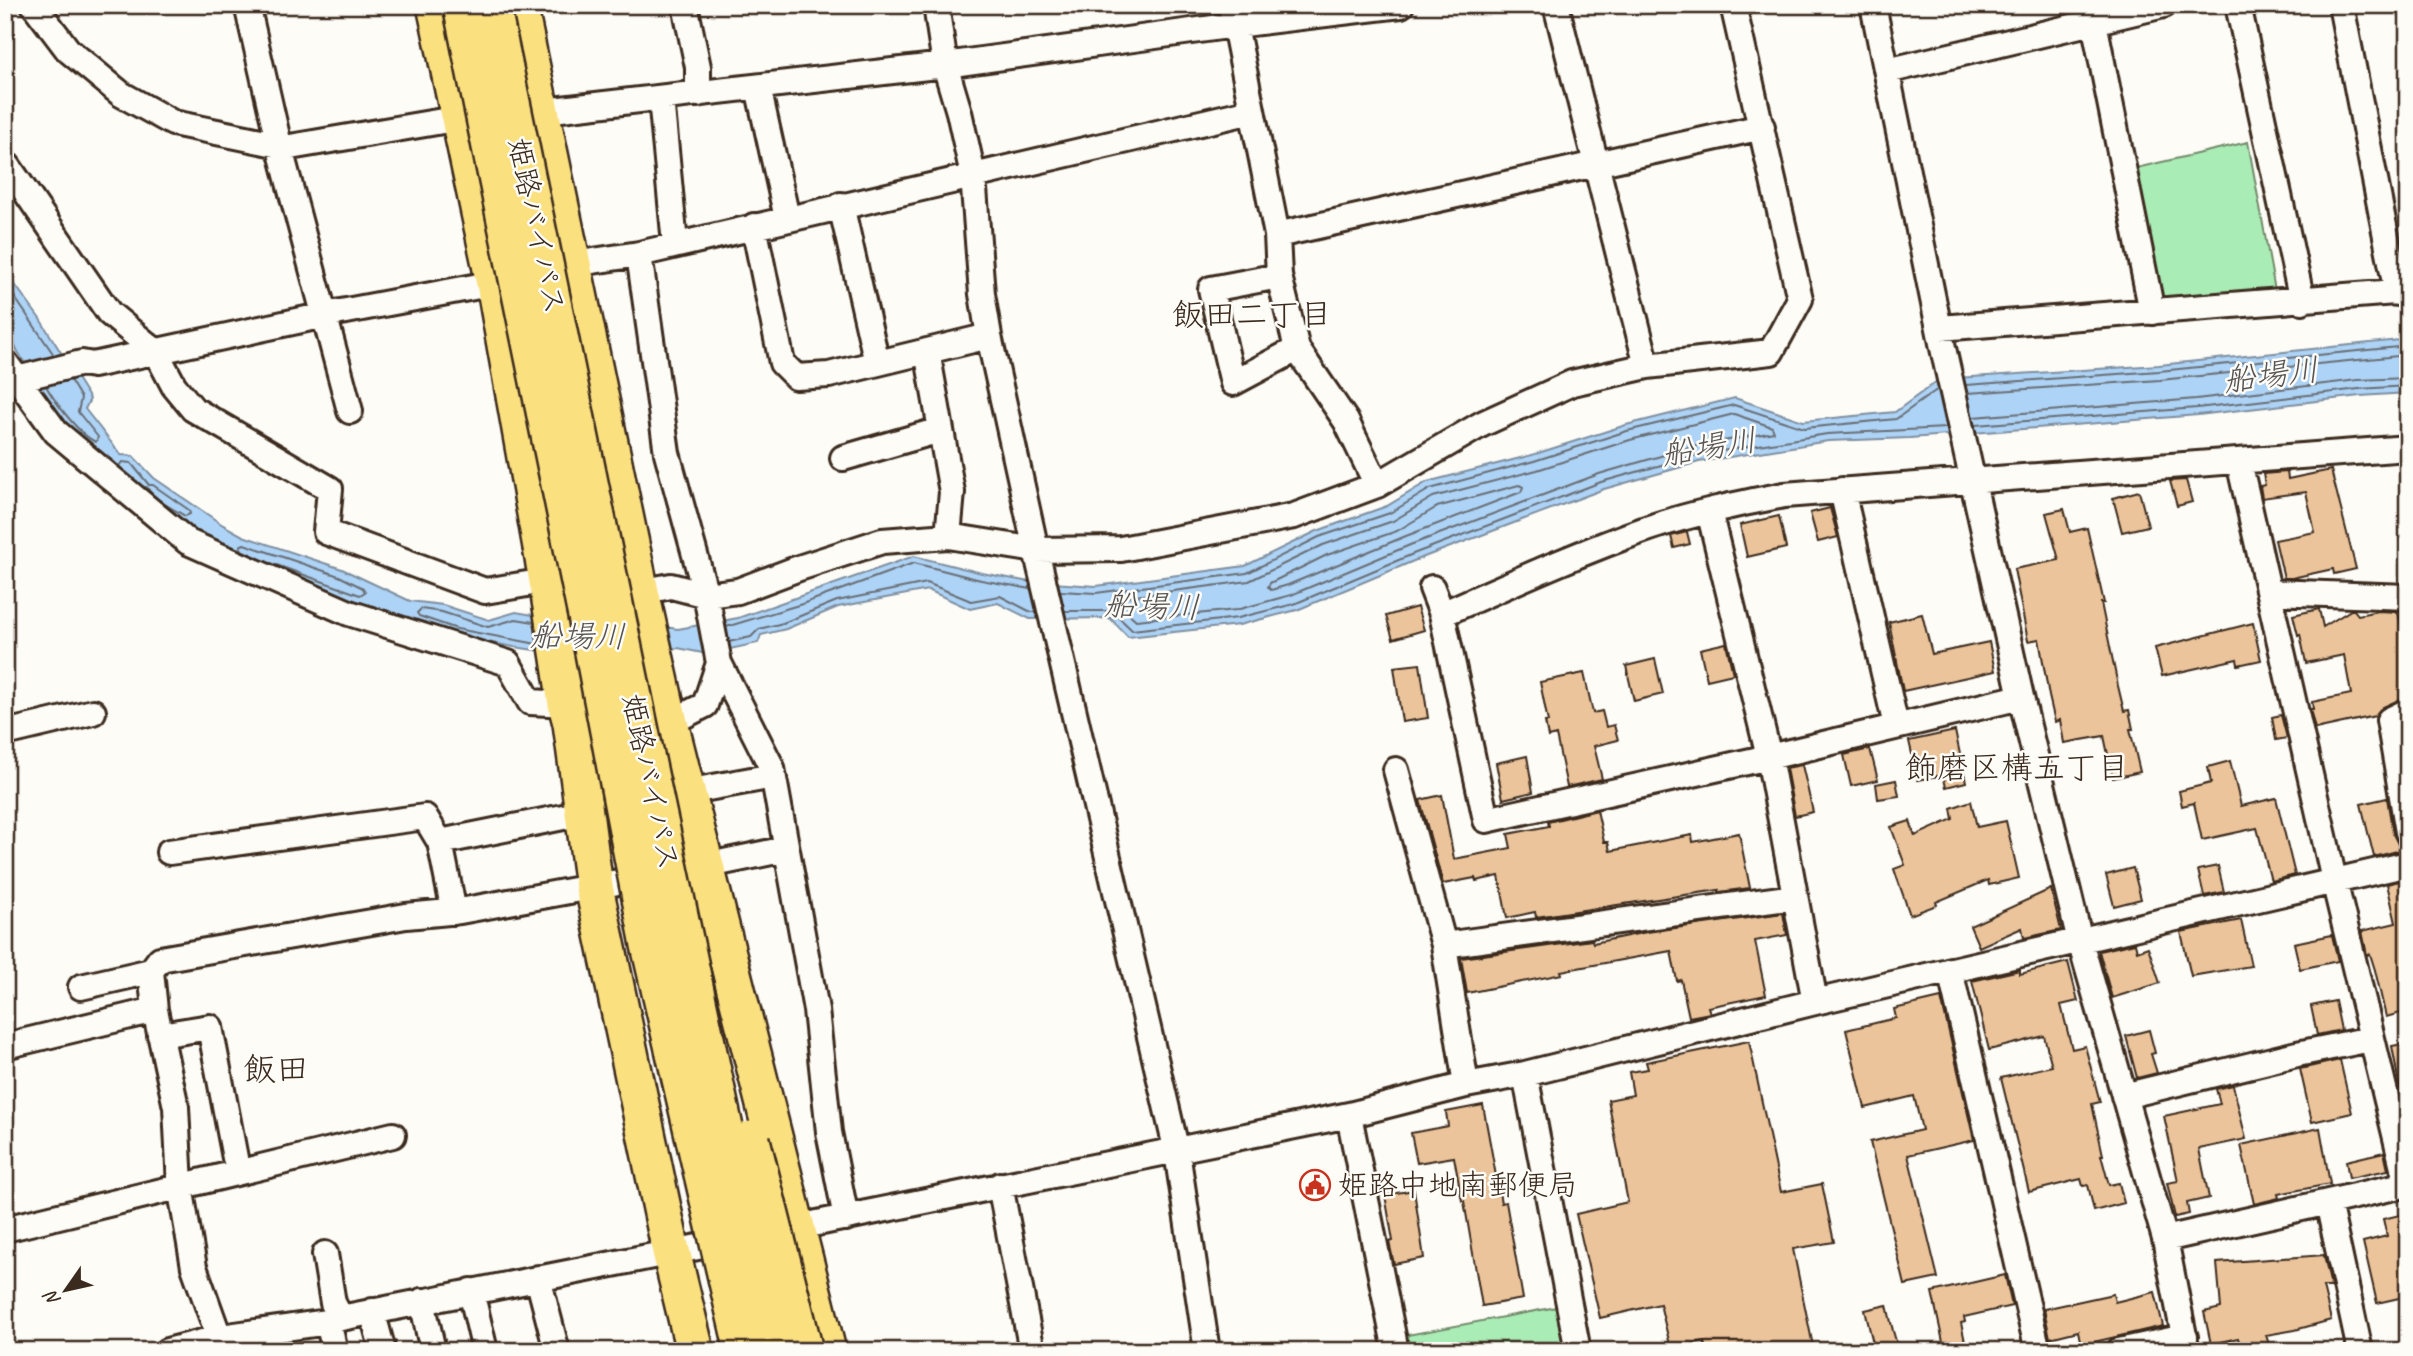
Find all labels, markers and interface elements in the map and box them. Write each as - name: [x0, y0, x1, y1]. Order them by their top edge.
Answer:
- street label: 姫路バイパス: [500, 134, 574, 318]
- district label: 飯田二丁目: [1172, 294, 1332, 335]
- water label: 船場川: [2221, 349, 2321, 401]
- water label: 船場川: [1658, 419, 1760, 475]
- water label: 船場川: [1103, 584, 1201, 628]
- water label: 船場川: [530, 615, 626, 657]
- street label: 姫路バイパス: [614, 690, 688, 874]
- district label: 飾磨区構五丁目: [1905, 747, 2129, 788]
- district label: 飯田: [243, 1048, 309, 1090]
- place label: 姫路中地南郵便局: [1338, 1166, 1578, 1204]
- public building icon: 姫路中地南郵便局: [1298, 1168, 1332, 1202]
- north arrow: [32, 1254, 102, 1324]
- text: N: [38, 1285, 66, 1311]

